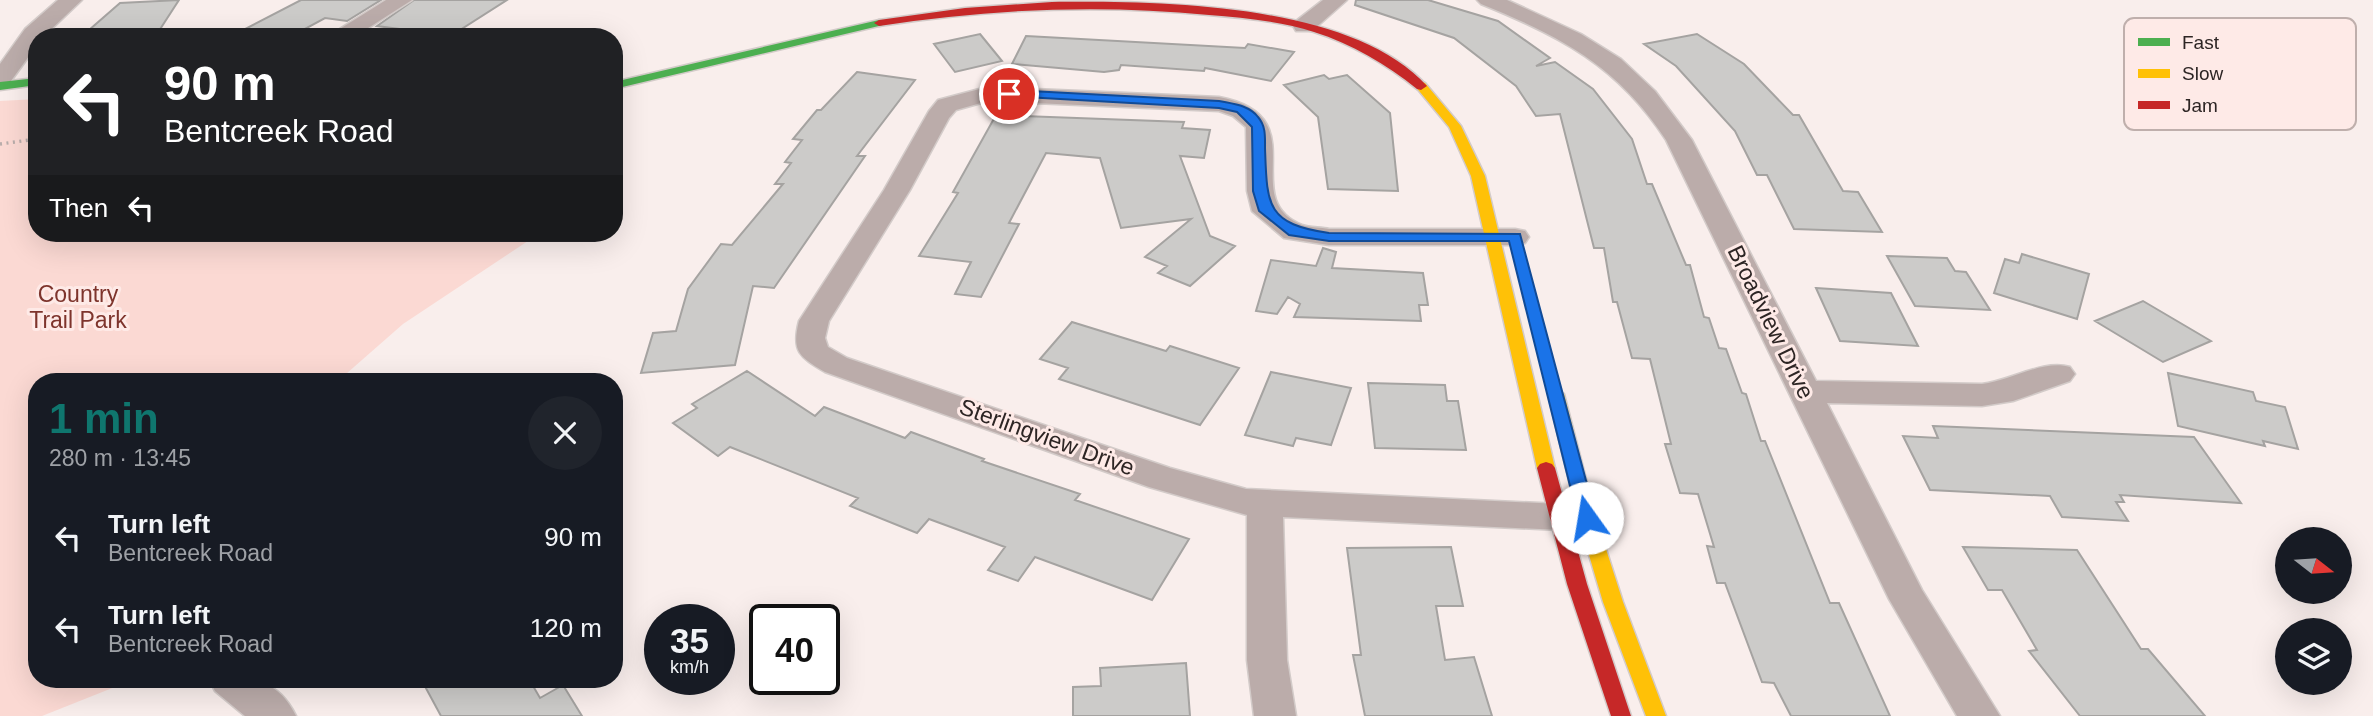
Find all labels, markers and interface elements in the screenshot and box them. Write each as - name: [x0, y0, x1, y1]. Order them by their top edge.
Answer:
- legend: [2124, 18, 2356, 130]
- text: Fast: [2182, 32, 2220, 53]
- icon: left: [49, 56, 140, 147]
- text: 90 m: [164, 56, 276, 110]
- text: Slow: [2182, 63, 2223, 84]
- pin: [979, 64, 1039, 124]
- icon: arrive: [990, 75, 1028, 113]
- text: Jam: [2182, 95, 2218, 116]
- text: Bentcreek Road: [164, 113, 393, 149]
- icon: left: [122, 189, 160, 227]
- text: Then: [49, 193, 108, 223]
- street label: Broadview Drive: [1723, 241, 1819, 403]
- park label: Country Trail Park: [29, 281, 127, 333]
- street label: Sterlingview Drive: [956, 393, 1138, 481]
- text: 1 min: [49, 395, 159, 442]
- button: close: [528, 396, 602, 470]
- text: 280 m · 13:45: [49, 445, 191, 471]
- position arrow: [1550, 481, 1624, 555]
- text: Turn left: [108, 509, 210, 539]
- icon: left: [49, 519, 87, 557]
- text: 90 m: [544, 522, 602, 552]
- north arrow: [2275, 527, 2352, 604]
- map controls: [2275, 527, 2352, 695]
- text: Bentcreek Road: [108, 540, 273, 566]
- text: Turn left: [108, 600, 210, 630]
- speed limit sign: 40: [749, 604, 840, 695]
- icon: left: [49, 610, 87, 648]
- text: 120 m: [530, 613, 602, 643]
- button: layers: [2275, 618, 2352, 695]
- text: 35: [670, 621, 709, 660]
- text: Bentcreek Road: [108, 631, 273, 657]
- text: km/h: [670, 657, 709, 677]

